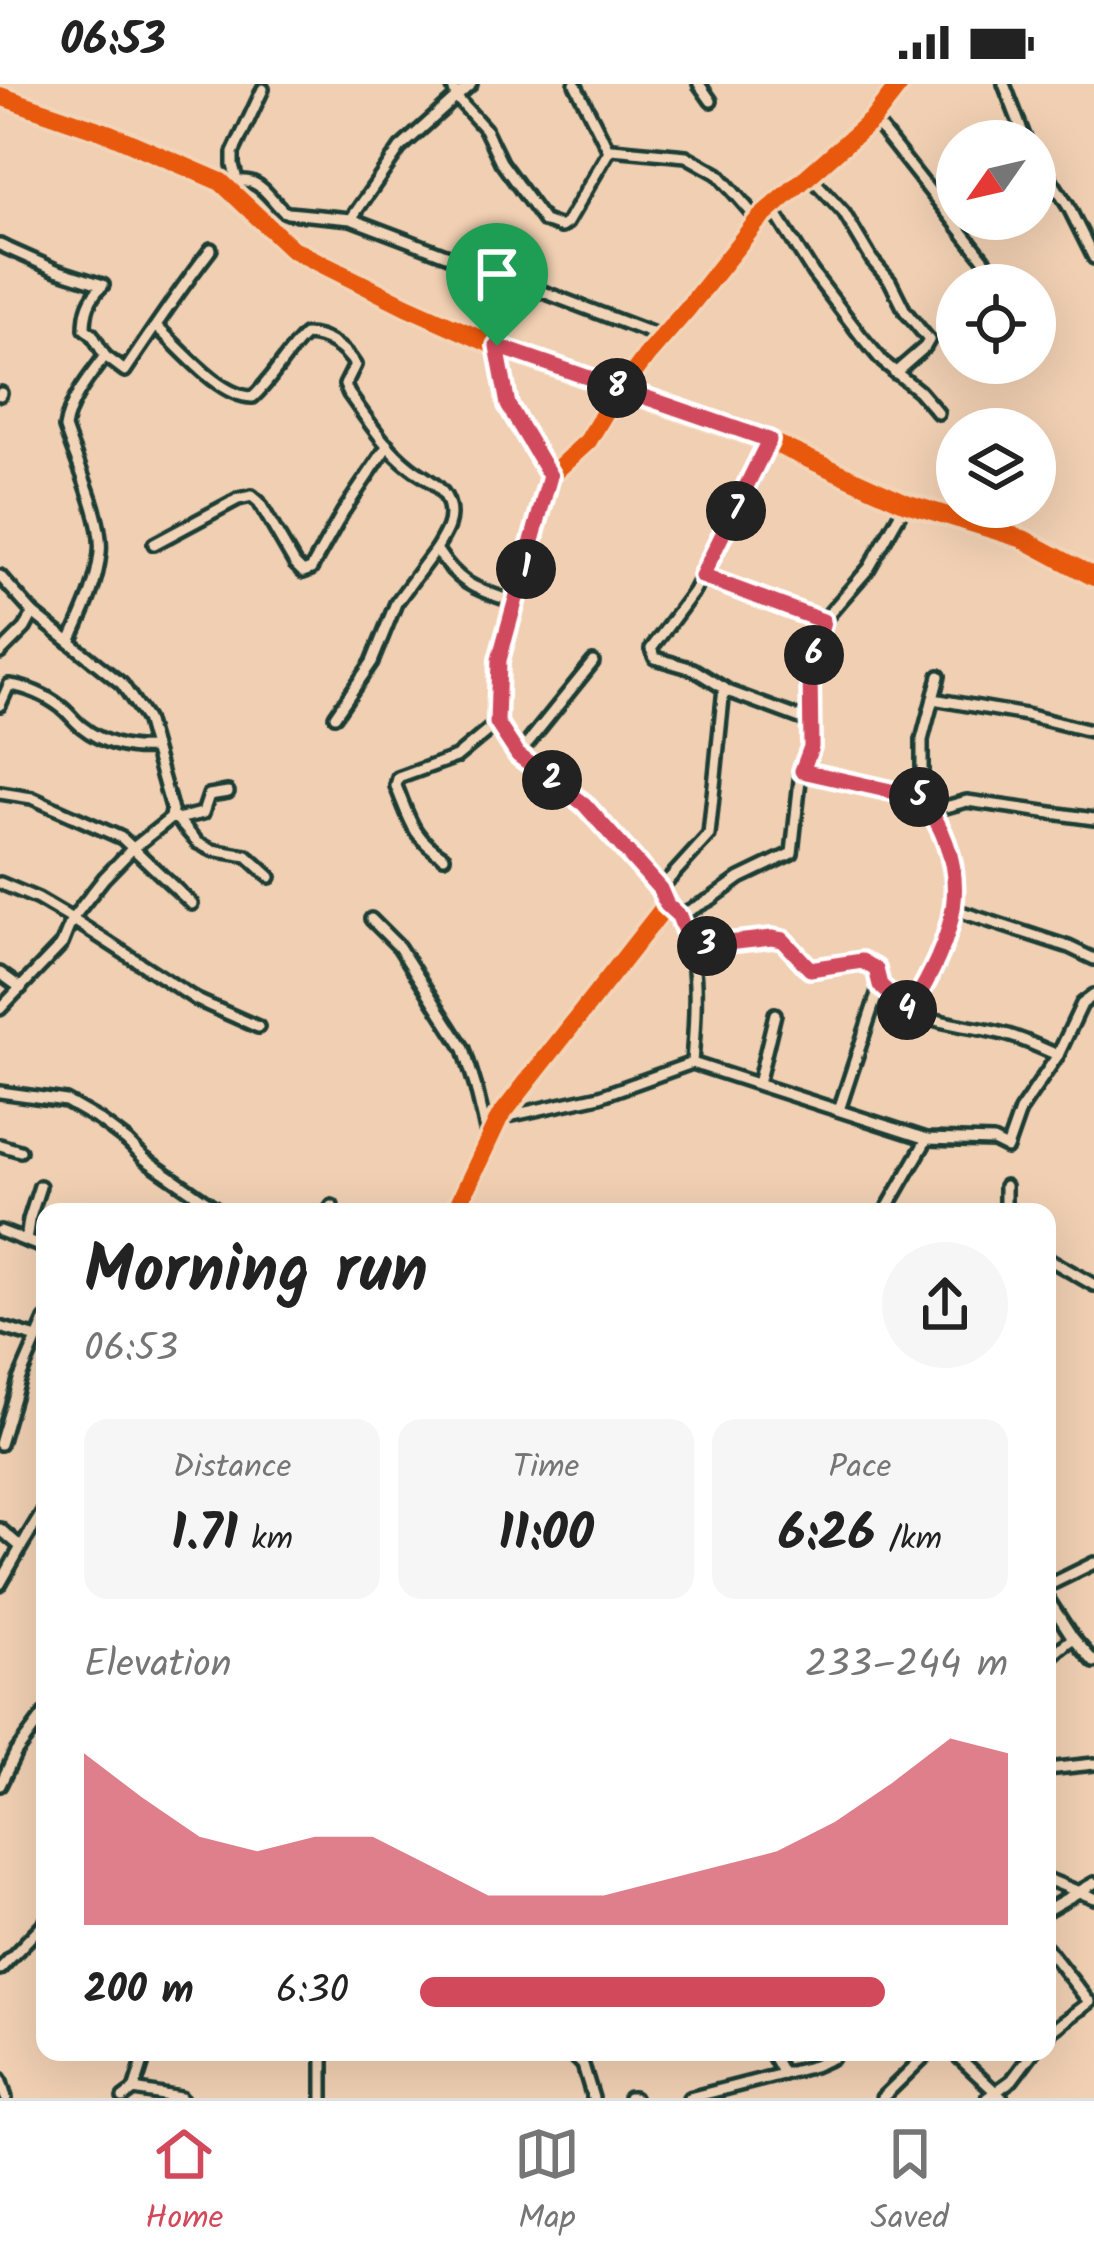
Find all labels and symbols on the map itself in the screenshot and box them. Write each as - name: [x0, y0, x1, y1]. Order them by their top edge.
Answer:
- north arrow: [936, 120, 1056, 240]
- pin: [446, 223, 548, 346]
- pin: 8: [587, 358, 647, 418]
- pin: 7: [706, 481, 766, 541]
- pin: 1: [496, 539, 556, 599]
- pin: 6: [784, 625, 844, 685]
- pin: 2: [522, 750, 582, 810]
- pin: 5: [889, 767, 949, 827]
- pin: 3: [677, 916, 737, 976]
- pin: 4: [877, 980, 937, 1040]

